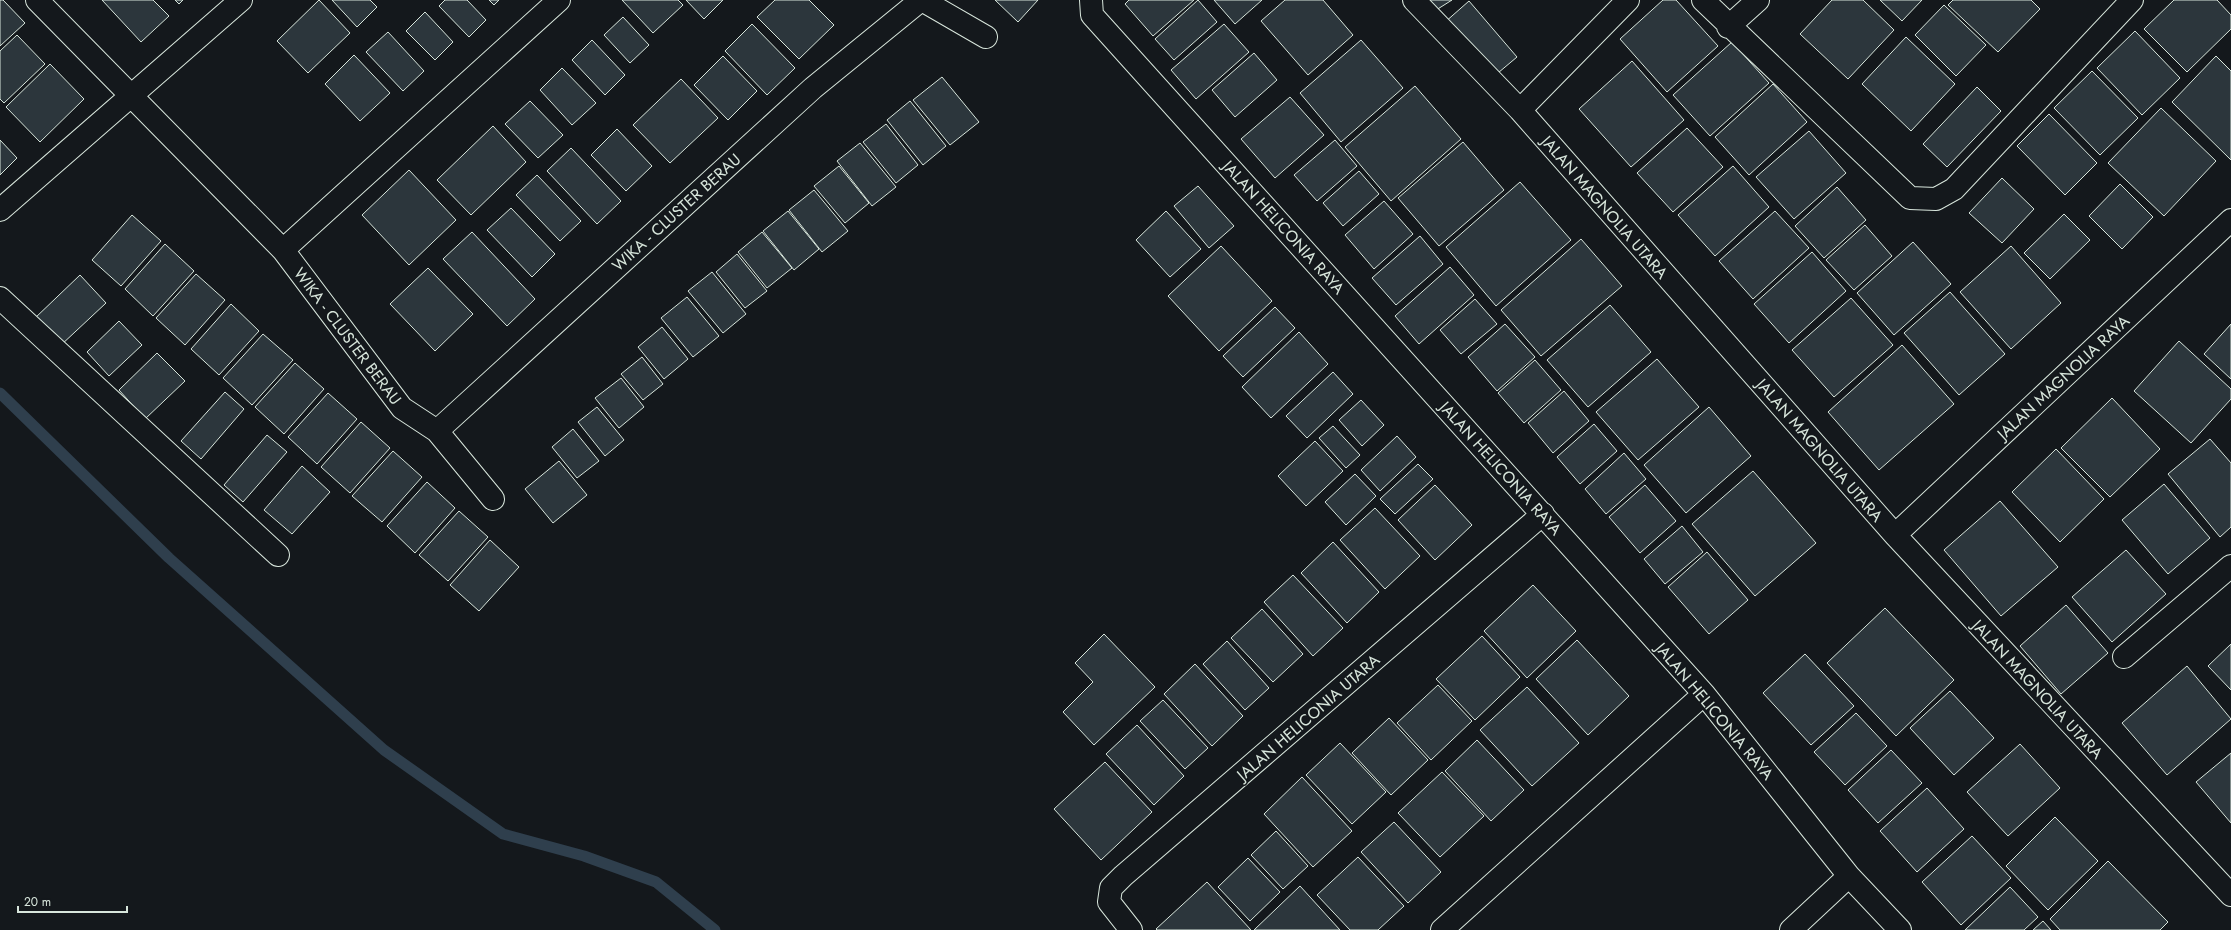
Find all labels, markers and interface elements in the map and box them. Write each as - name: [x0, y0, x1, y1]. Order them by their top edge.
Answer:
- street label: JALAN MAGNOLIA UTARA: [1535, 129, 1674, 284]
- street label: WIKA - CLUSTER BERAU: [607, 148, 746, 277]
- street label: JALAN HELICONIA RAYA: [1216, 154, 1350, 300]
- street label: WIKA - CLUSTER BERAU: [288, 263, 407, 410]
- street label: JALAN MAGNOLIA RAYA: [1991, 310, 2135, 446]
- street label: JALAN MAGNOLIA UTARA: [1750, 372, 1889, 527]
- street label: JALAN HELICONIA RAYA: [1433, 395, 1567, 541]
- street label: JALAN MAGNOLIA UTARA: [1966, 613, 2109, 764]
- street label: JALAN HELICONIA RAYA: [1649, 636, 1779, 785]
- street label: JALAN HELICONIA UTARA: [1230, 649, 1385, 787]
- scale bar: [18, 888, 127, 914]
- text: 20 m: [24, 893, 51, 911]

